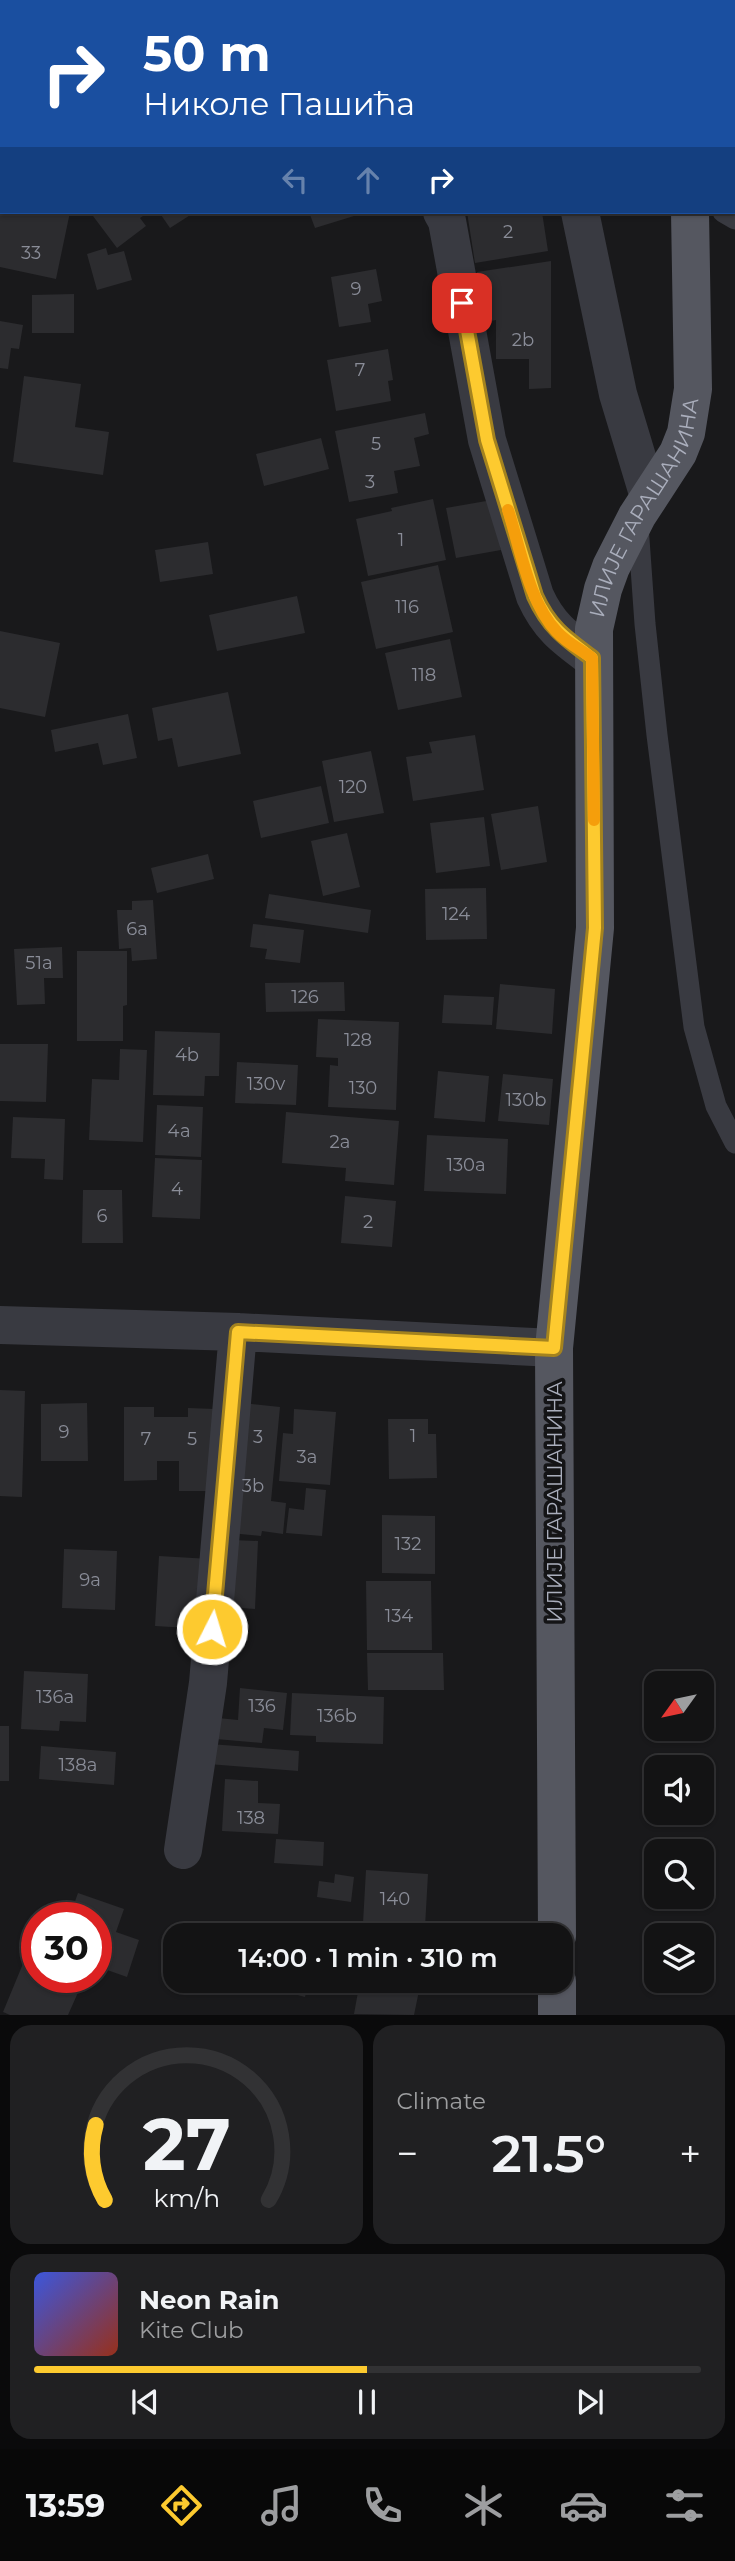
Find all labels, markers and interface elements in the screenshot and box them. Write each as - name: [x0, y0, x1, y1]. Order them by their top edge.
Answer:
- text: 50 m: [143, 24, 271, 83]
- icon: right: [28, 28, 119, 119]
- text: Николе Пашића: [143, 84, 415, 123]
- icon: left: [276, 161, 314, 199]
- icon: ahead: [349, 161, 387, 199]
- icon: right: [422, 161, 460, 199]
- house number: 2: [503, 221, 513, 243]
- house number: 33: [21, 242, 41, 264]
- pin: [432, 273, 492, 333]
- house number: 9: [351, 278, 362, 300]
- icon: arrive: [443, 284, 481, 322]
- house number: 2b: [512, 329, 534, 351]
- house number: 7: [355, 359, 365, 381]
- street label: ИЛИЈЕ ГАРАШАНИНА: [584, 395, 703, 620]
- house number: 5: [371, 433, 381, 455]
- house number: 3: [365, 471, 375, 493]
- house number: 1: [398, 529, 404, 551]
- house number: 116: [395, 596, 419, 618]
- house number: 118: [412, 664, 436, 686]
- house number: 120: [339, 776, 367, 798]
- house number: 124: [442, 903, 470, 925]
- house number: 6a: [126, 918, 148, 940]
- house number: 51a: [25, 952, 53, 974]
- house number: 126: [291, 986, 319, 1008]
- house number: 128: [344, 1029, 372, 1051]
- house number: 4b: [175, 1044, 199, 1066]
- house number: 130v: [247, 1073, 285, 1095]
- house number: 130: [349, 1077, 377, 1099]
- house number: 130b: [506, 1089, 546, 1111]
- house number: 4a: [167, 1120, 191, 1142]
- house number: 2a: [330, 1131, 350, 1153]
- house number: 130a: [446, 1154, 486, 1176]
- house number: 4: [171, 1178, 183, 1200]
- house number: 6: [97, 1205, 108, 1227]
- house number: 2: [363, 1211, 373, 1233]
- street label: ИЛИЈЕ ГАРАШАНИНА: [542, 1381, 567, 1623]
- house number: 9: [59, 1421, 70, 1443]
- house number: 1: [410, 1425, 416, 1447]
- house number: 3: [253, 1426, 263, 1448]
- house number: 7: [141, 1428, 151, 1450]
- house number: 5: [187, 1428, 197, 1450]
- house number: 3a: [297, 1446, 317, 1468]
- house number: 3b: [242, 1475, 264, 1497]
- house number: 132: [395, 1533, 421, 1555]
- house number: 9a: [79, 1569, 101, 1591]
- position arrow: [175, 1592, 249, 1666]
- house number: 134: [385, 1605, 413, 1627]
- north arrow: [644, 1671, 714, 1741]
- map controls: [644, 1671, 714, 1993]
- house number: 136a: [36, 1686, 74, 1708]
- house number: 136: [248, 1695, 276, 1717]
- house number: 136b: [317, 1705, 357, 1727]
- house number: 138a: [59, 1754, 97, 1776]
- button: sound: [644, 1755, 714, 1825]
- house number: 138: [237, 1807, 265, 1829]
- button: search: [644, 1839, 714, 1909]
- house number: 140: [380, 1888, 410, 1910]
- speed limit sign: 30: [21, 1902, 112, 1993]
- button: layers: [644, 1923, 714, 1993]
- text: 14:00 · 1 min · 310 m: [238, 1942, 498, 1974]
- text: Climate: [397, 2087, 486, 2115]
- text: 27: [142, 2101, 230, 2189]
- text: 21.5°: [492, 2122, 606, 2185]
- text: −: [397, 2130, 418, 2177]
- text: +: [679, 2130, 701, 2177]
- text: km/h: [153, 2183, 220, 2213]
- text: Neon Rain: [139, 2284, 280, 2316]
- text: Kite Club: [139, 2316, 244, 2344]
- icon: previous: [126, 2383, 164, 2421]
- icon: pause: [348, 2383, 386, 2421]
- icon: next: [571, 2383, 609, 2421]
- icon: directions: [157, 2481, 206, 2530]
- icon: music: [257, 2481, 306, 2530]
- icon: phone: [358, 2481, 407, 2530]
- icon: climate: [459, 2481, 508, 2530]
- icon: car: [559, 2481, 608, 2530]
- icon: filters: [660, 2481, 709, 2530]
- text: 13:59: [26, 2486, 105, 2525]

